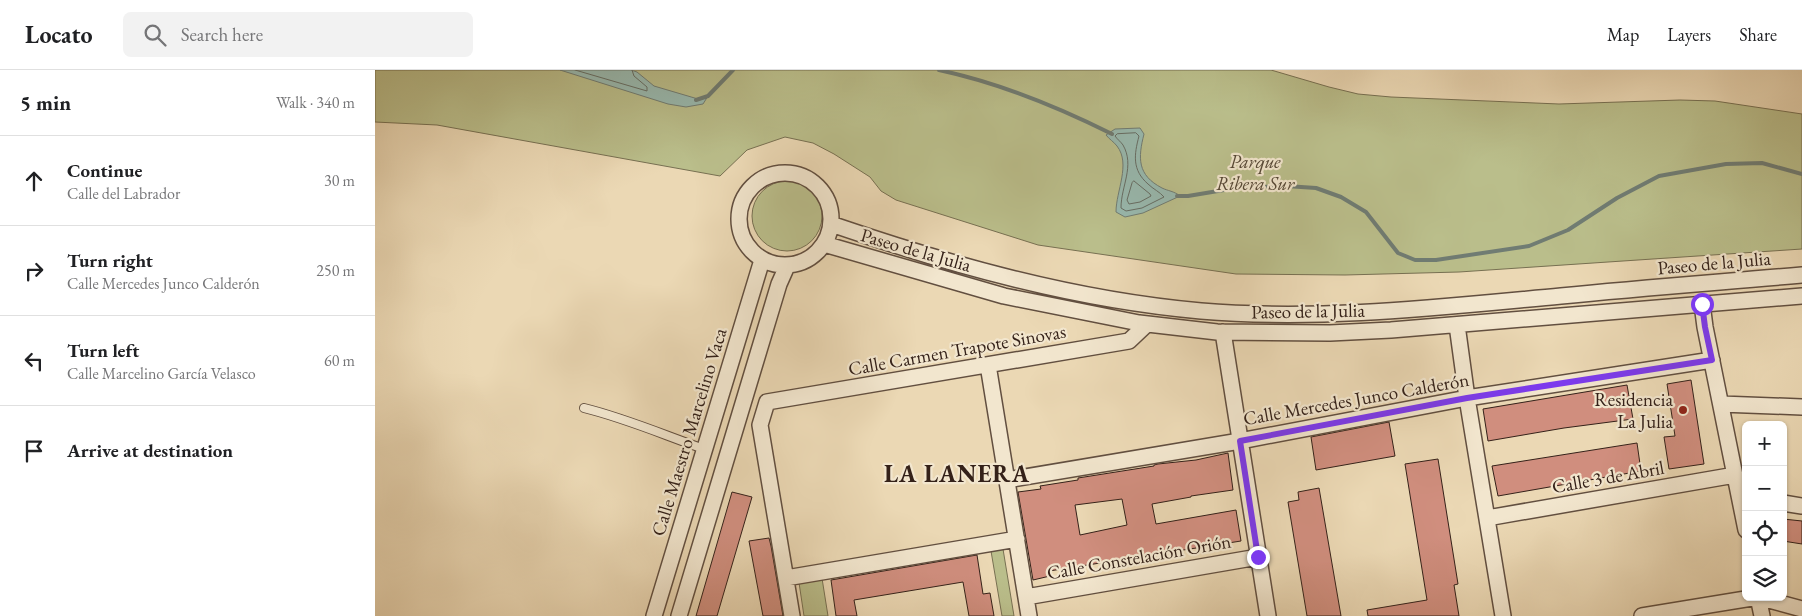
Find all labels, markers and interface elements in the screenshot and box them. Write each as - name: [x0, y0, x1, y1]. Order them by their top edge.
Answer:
- search box: [123, 12, 473, 57]
- text: Locato: [25, 19, 93, 50]
- icon: search: [141, 21, 169, 49]
- text: Search here: [181, 22, 263, 47]
- text: Map: [1607, 23, 1639, 46]
- text: Layers: [1667, 23, 1711, 46]
- text: Share: [1739, 23, 1777, 46]
- text: 5 min: [20, 89, 71, 116]
- text: Walk · 340 m: [276, 92, 355, 113]
- park label: Parque Ribera Sur: [1216, 149, 1295, 196]
- text: Continue: [67, 158, 142, 183]
- icon: ahead: [20, 167, 48, 195]
- text: 30 m: [324, 170, 355, 191]
- text: Calle del Labrador: [67, 183, 180, 204]
- street label: Paseo de la Julia: [858, 222, 975, 278]
- street label: Paseo de la Julia: [1656, 246, 1772, 280]
- text: Turn right: [67, 248, 153, 273]
- icon: right: [20, 257, 48, 285]
- text: 250 m: [316, 260, 355, 281]
- text: Calle Mercedes Junco Calderón: [67, 273, 260, 294]
- route start: [1691, 293, 1714, 316]
- street label: Paseo de la Julia: [1251, 298, 1365, 324]
- street label: Calle Carmen Trapote Sinovas: [846, 319, 1068, 381]
- street label: Calle Maestro Marcelino Vaca: [645, 325, 733, 539]
- text: Turn left: [67, 338, 139, 363]
- icon: left: [20, 347, 48, 375]
- text: 60 m: [324, 350, 355, 371]
- text: Calle Marcelino García Velasco: [67, 363, 256, 384]
- street label: Calle Mercedes Junco Calderón: [1241, 367, 1471, 431]
- place label: Residencia La Julia: [1594, 387, 1673, 434]
- marker: Residencia La Julia: [1677, 404, 1689, 416]
- map controls: [1742, 421, 1787, 601]
- button: +: [1742, 421, 1787, 466]
- icon: arrive: [20, 437, 48, 465]
- text: Arrive at destination: [67, 438, 233, 463]
- street label: Calle 3 de Abril: [1550, 455, 1667, 499]
- district label: LA LANERA: [884, 458, 1030, 489]
- button: −: [1742, 466, 1787, 511]
- button: locate: [1742, 511, 1787, 556]
- street label: Calle Constelación Orión: [1045, 528, 1233, 586]
- route end: [1247, 546, 1270, 569]
- button: layers: [1742, 556, 1787, 601]

